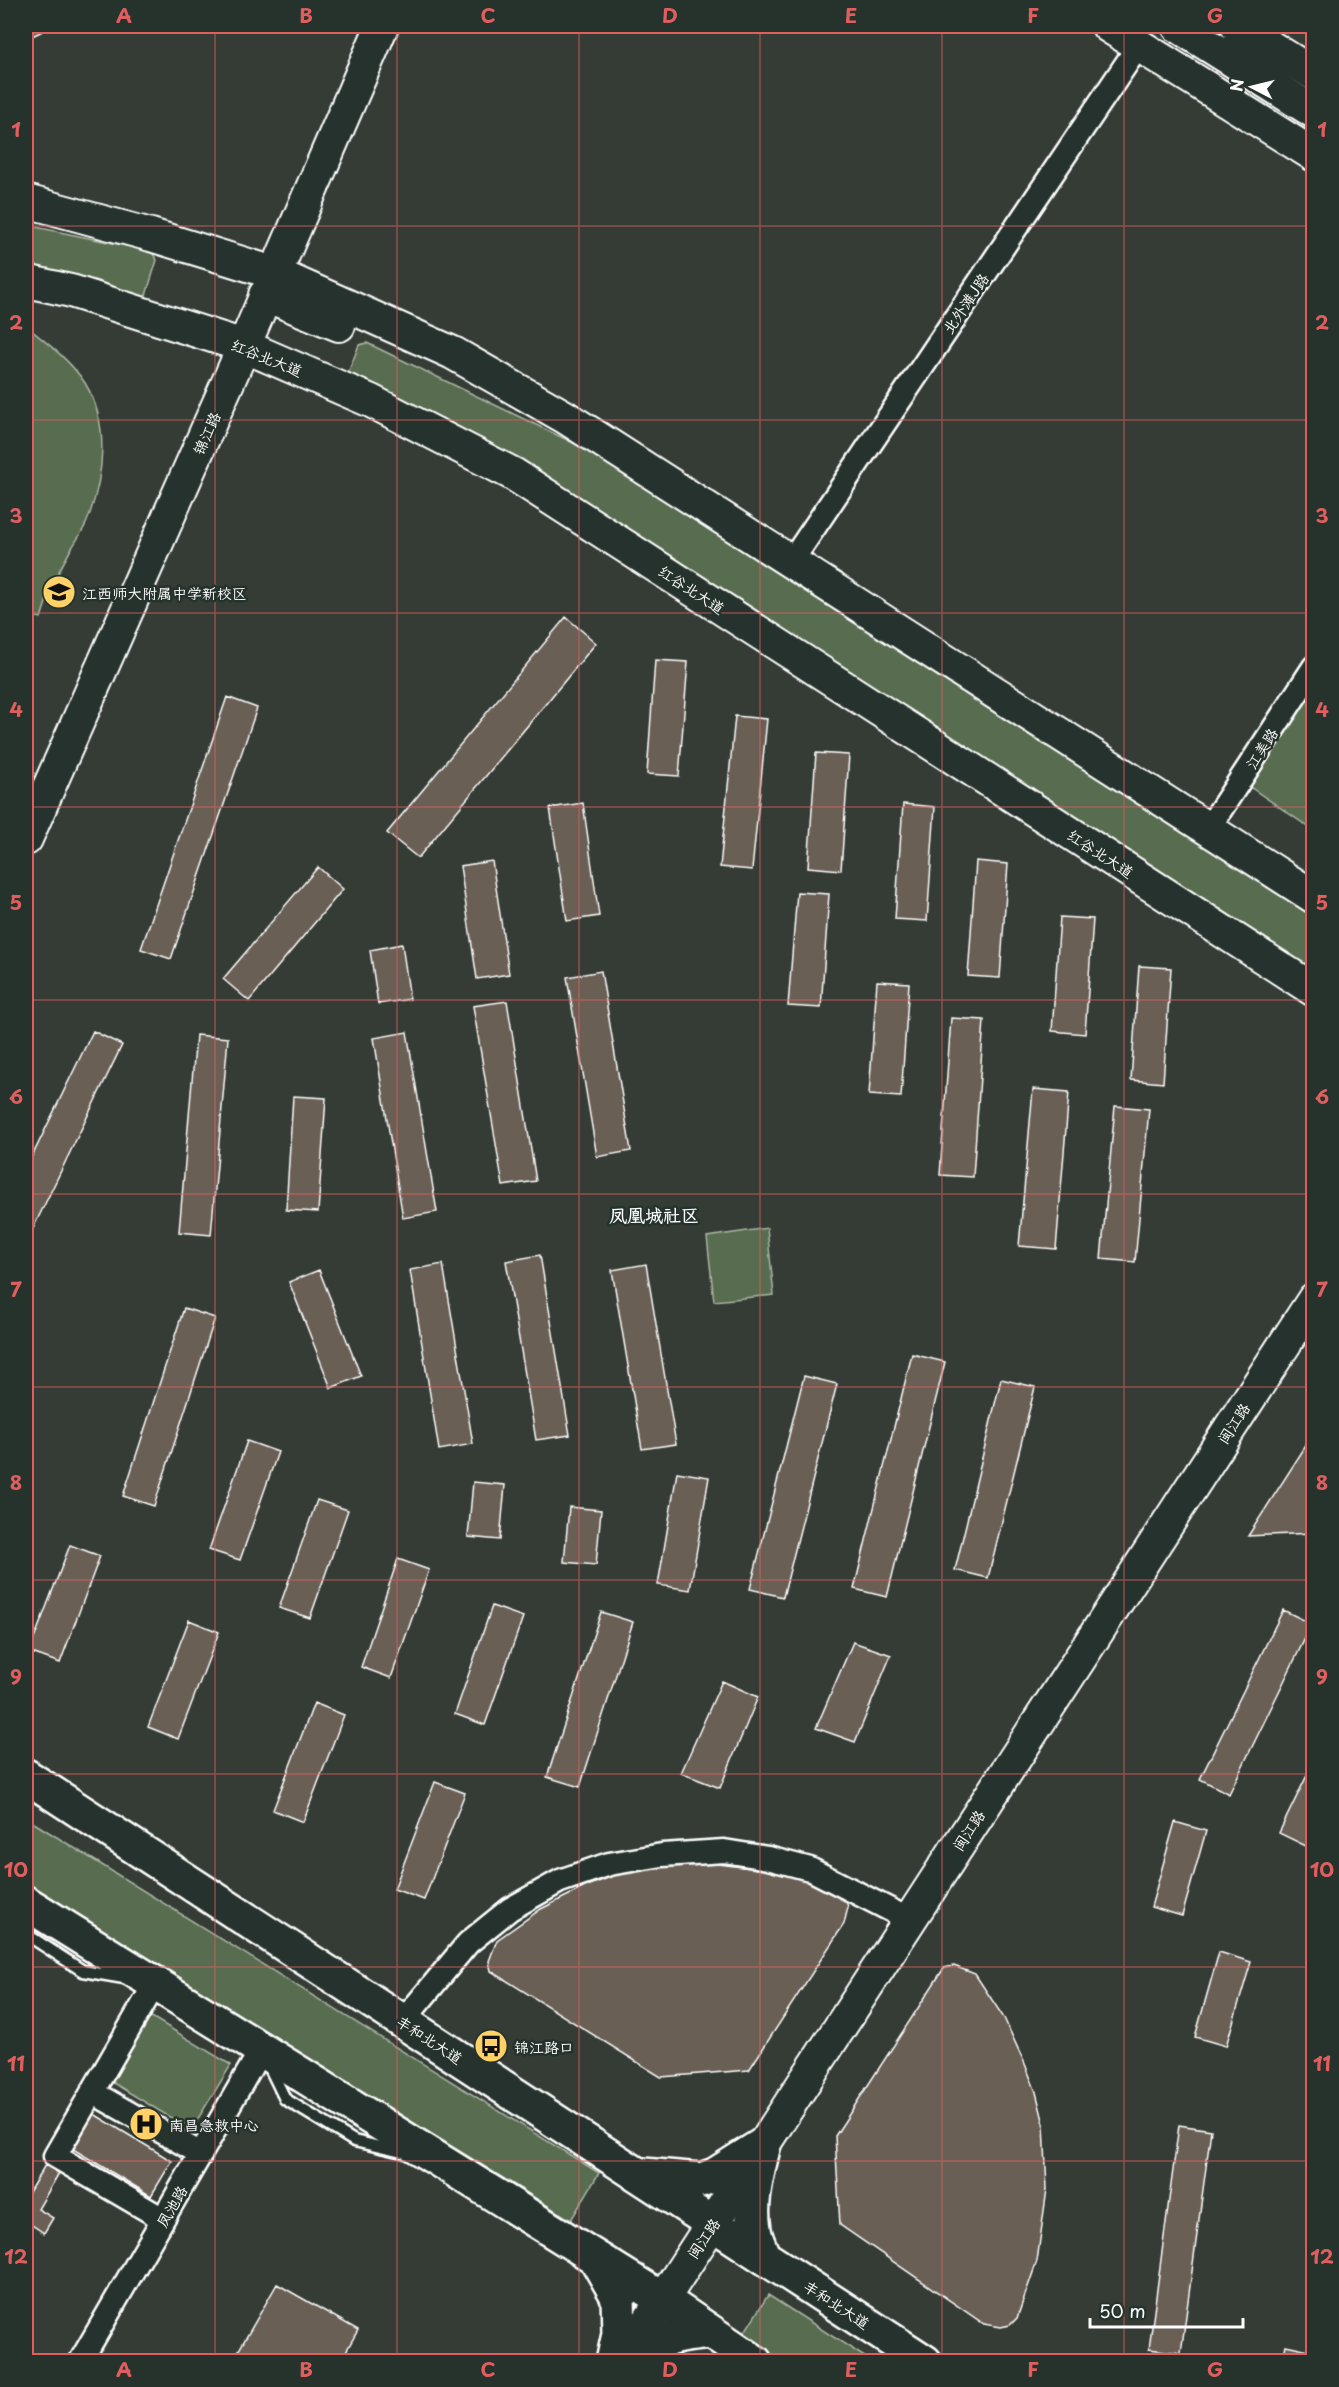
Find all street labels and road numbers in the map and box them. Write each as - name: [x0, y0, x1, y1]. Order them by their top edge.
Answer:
- street label: 北外滩J路: [936, 268, 994, 338]
- street label: 红谷北大道: [228, 332, 306, 382]
- street label: 锦江路: [186, 408, 226, 458]
- street label: 红谷北大道: [654, 559, 730, 619]
- street label: 江美路: [1239, 723, 1283, 773]
- street label: 红谷北大道: [1063, 823, 1139, 883]
- street label: 闽江路: [1211, 1398, 1255, 1448]
- street label: 闽江路: [946, 1805, 990, 1855]
- street label: 丰和北大道: [392, 2009, 468, 2069]
- street label: 凤池路: [150, 2181, 192, 2231]
- street label: 闽江路: [681, 2213, 725, 2263]
- street label: 丰和北大道: [799, 2274, 875, 2334]

